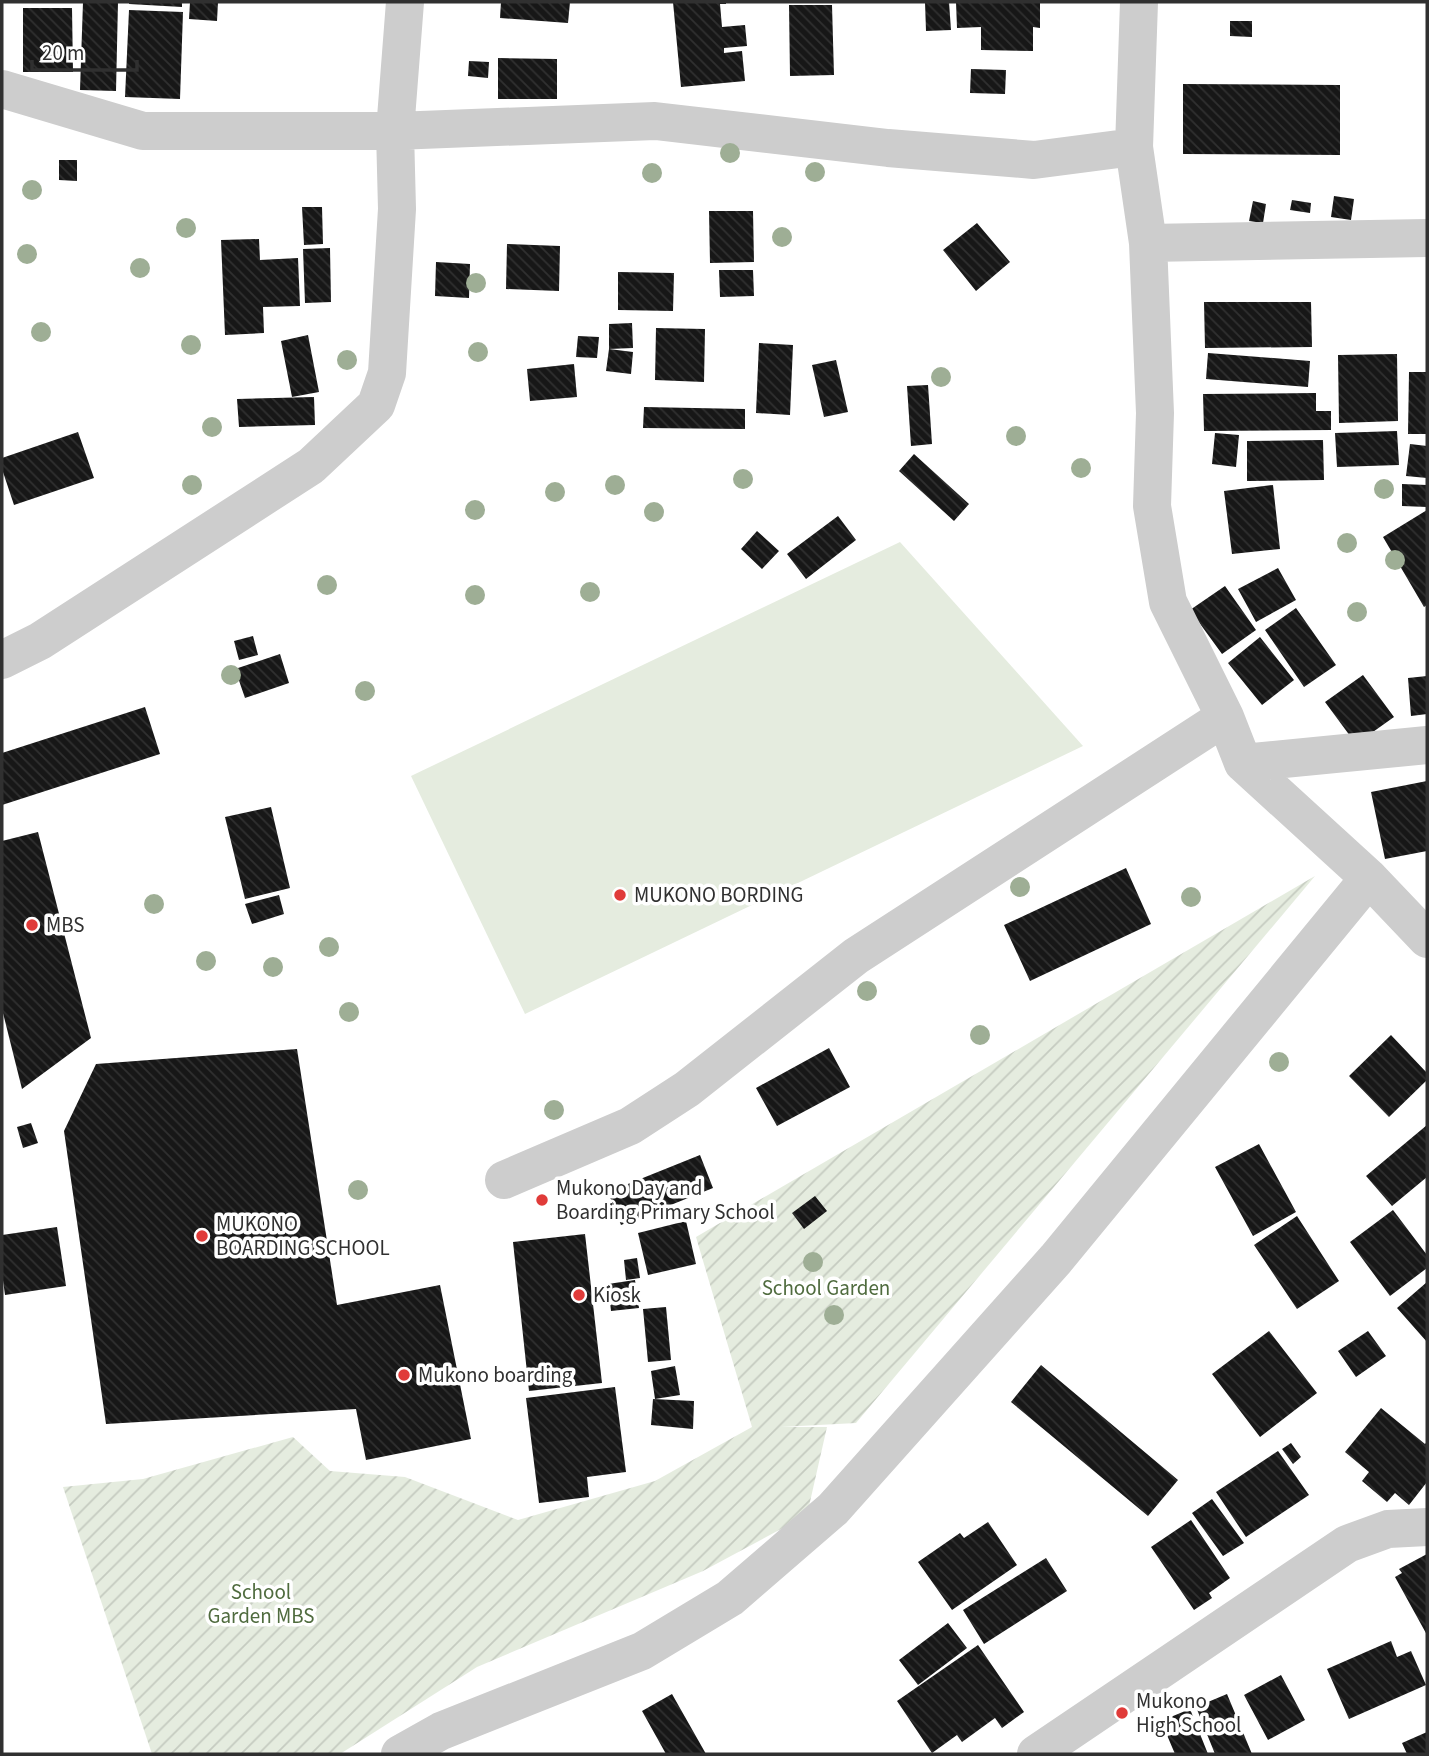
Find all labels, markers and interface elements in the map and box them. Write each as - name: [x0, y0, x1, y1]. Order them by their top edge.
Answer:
- scale bar: [32, 28, 136, 72]
- text: 20 m: [42, 38, 84, 68]
- place label: MUKONO BORDING: [634, 880, 803, 910]
- marker: MUKONO BORDING: [612, 887, 628, 903]
- place label: MBS: [46, 910, 85, 940]
- marker: MBS: [24, 917, 40, 933]
- place label: Mukono Day and Boarding Primary School: [556, 1173, 775, 1227]
- marker: Mukono Day and Boarding Primary School: [534, 1192, 550, 1208]
- place label: MUKONO BOARDING SCHOOL: [216, 1209, 390, 1263]
- marker: MUKONO BOARDING SCHOOL: [194, 1228, 210, 1244]
- park label: School Garden: [762, 1273, 890, 1303]
- place label: Kiosk: [593, 1280, 641, 1310]
- marker: Kiosk: [571, 1287, 587, 1303]
- place label: Mukono boarding: [418, 1360, 573, 1390]
- marker: Mukono boarding: [396, 1367, 412, 1383]
- park label: School Garden MBS: [208, 1577, 314, 1631]
- place label: Mukono High School: [1136, 1686, 1241, 1740]
- marker: Mukono High School: [1114, 1705, 1130, 1721]

